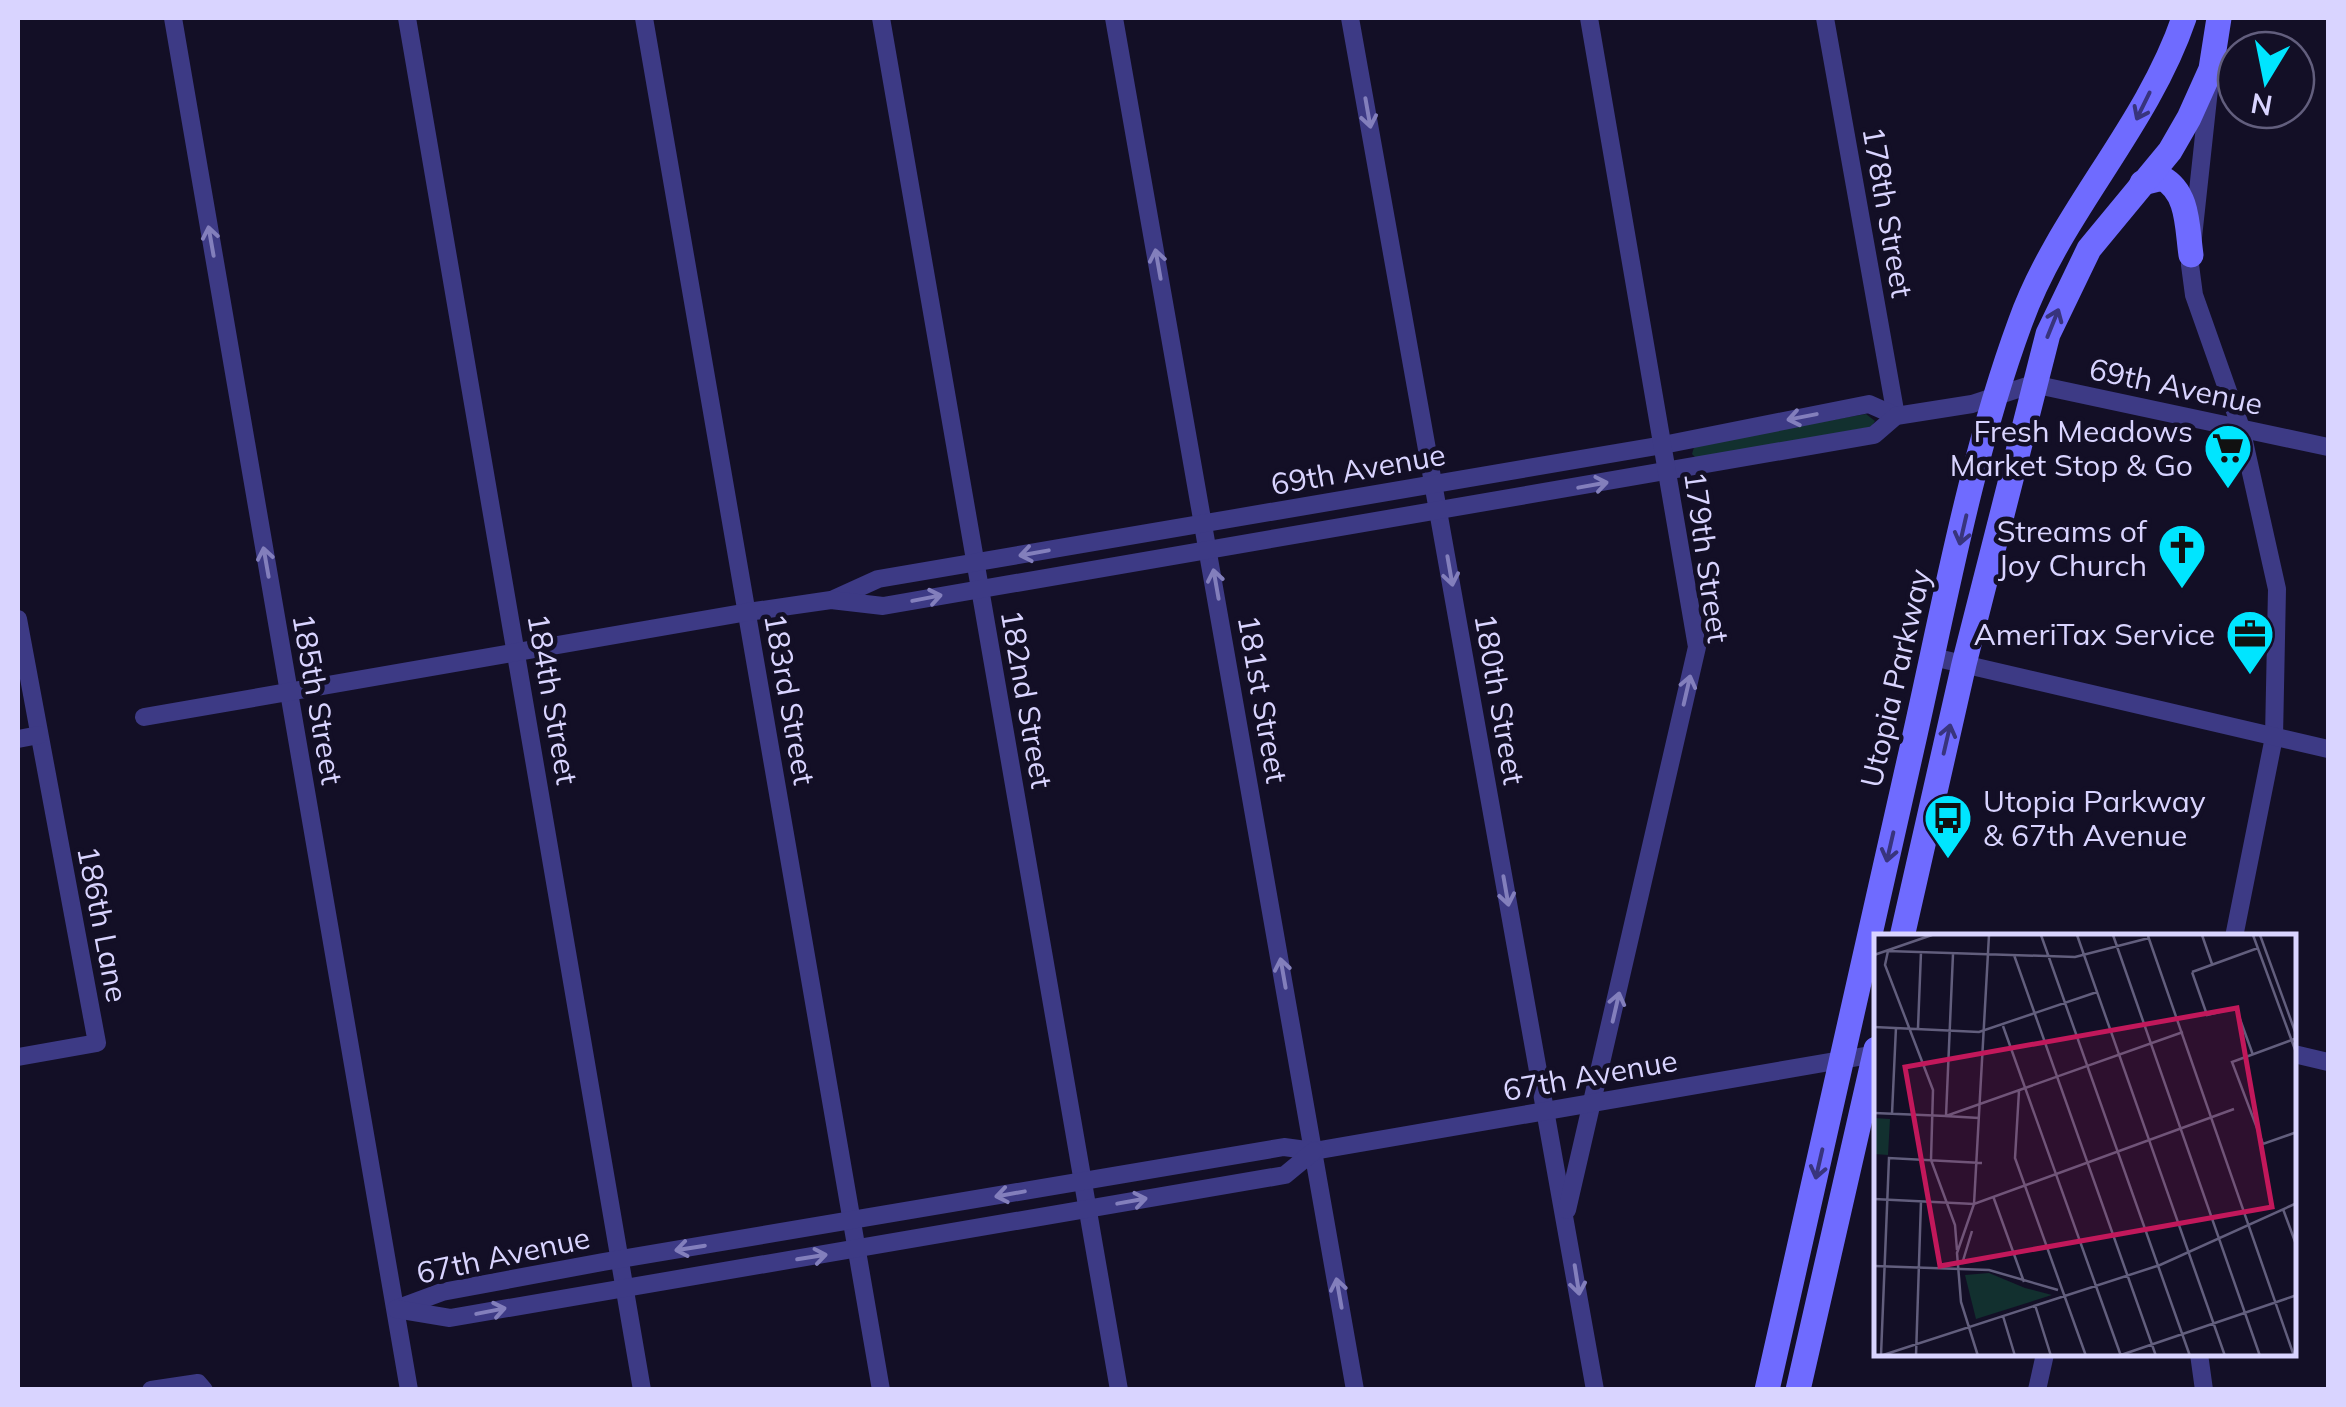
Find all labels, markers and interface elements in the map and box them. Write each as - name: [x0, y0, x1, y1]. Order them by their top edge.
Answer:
- north arrow: [2216, 30, 2316, 130]
- text: N: [2248, 86, 2275, 124]
- one-way arrow: [2132, 90, 2151, 120]
- one-way arrow: [1359, 97, 1378, 129]
- street label: 178th Street: [1854, 124, 1922, 300]
- one-way arrow: [201, 225, 220, 258]
- one-way arrow: [1148, 248, 1167, 281]
- one-way arrow: [2045, 308, 2063, 339]
- street label: 69th Avenue: [2086, 349, 2266, 423]
- one-way arrow: [1787, 409, 1819, 428]
- place label: Fresh Meadows Market Stop & Go: [1950, 412, 2193, 484]
- supermarket icon: Fresh Meadows Market Stop & Go: [2202, 422, 2254, 490]
- street label: 69th Avenue: [1268, 435, 1448, 503]
- street label: 179th Street: [1676, 469, 1738, 645]
- one-way arrow: [1576, 475, 1609, 494]
- place label: Streams of Joy Church: [1997, 512, 2148, 584]
- one-way arrow: [1953, 513, 1971, 545]
- church icon: Streams of Joy Church: [2156, 522, 2208, 590]
- one-way arrow: [1019, 544, 1051, 563]
- one-way arrow: [256, 546, 275, 578]
- one-way arrow: [1441, 554, 1460, 586]
- street label: Utopia Parkway: [1851, 565, 1939, 791]
- one-way arrow: [1206, 568, 1225, 601]
- one-way arrow: [911, 588, 943, 607]
- street label: 182nd Street: [993, 607, 1061, 791]
- office icon: AmeriTax Service: [2224, 608, 2276, 676]
- street label: 183rd Street: [756, 610, 824, 788]
- street label: 185th Street: [284, 611, 352, 787]
- street label: 184th Street: [519, 611, 587, 787]
- street label: 180th Street: [1466, 611, 1534, 787]
- street label: 181st Street: [1230, 612, 1296, 786]
- place label: AmeriTax Service: [1974, 615, 2215, 653]
- one-way arrow: [1679, 675, 1697, 707]
- one-way arrow: [1939, 724, 1957, 756]
- place label: Utopia Parkway & 67th Avenue: [1983, 782, 2206, 854]
- bus stop icon: Utopia Parkway & 67th Avenue: [1922, 792, 1974, 860]
- one-way arrow: [1880, 830, 1898, 862]
- street label: 186th Lane: [69, 843, 137, 1005]
- one-way arrow: [1497, 874, 1516, 907]
- inset map: [1874, 934, 2296, 1357]
- one-way arrow: [1273, 957, 1292, 990]
- one-way arrow: [1608, 992, 1626, 1024]
- street label: 67th Avenue: [1500, 1041, 1680, 1109]
- one-way arrow: [1809, 1147, 1827, 1179]
- one-way arrow: [995, 1185, 1027, 1204]
- one-way arrow: [1115, 1191, 1148, 1210]
- street label: 67th Avenue: [413, 1218, 593, 1292]
- one-way arrow: [674, 1239, 707, 1257]
- one-way arrow: [795, 1247, 828, 1265]
- one-way arrow: [1568, 1263, 1586, 1296]
- one-way arrow: [1329, 1278, 1348, 1310]
- one-way arrow: [475, 1300, 507, 1319]

